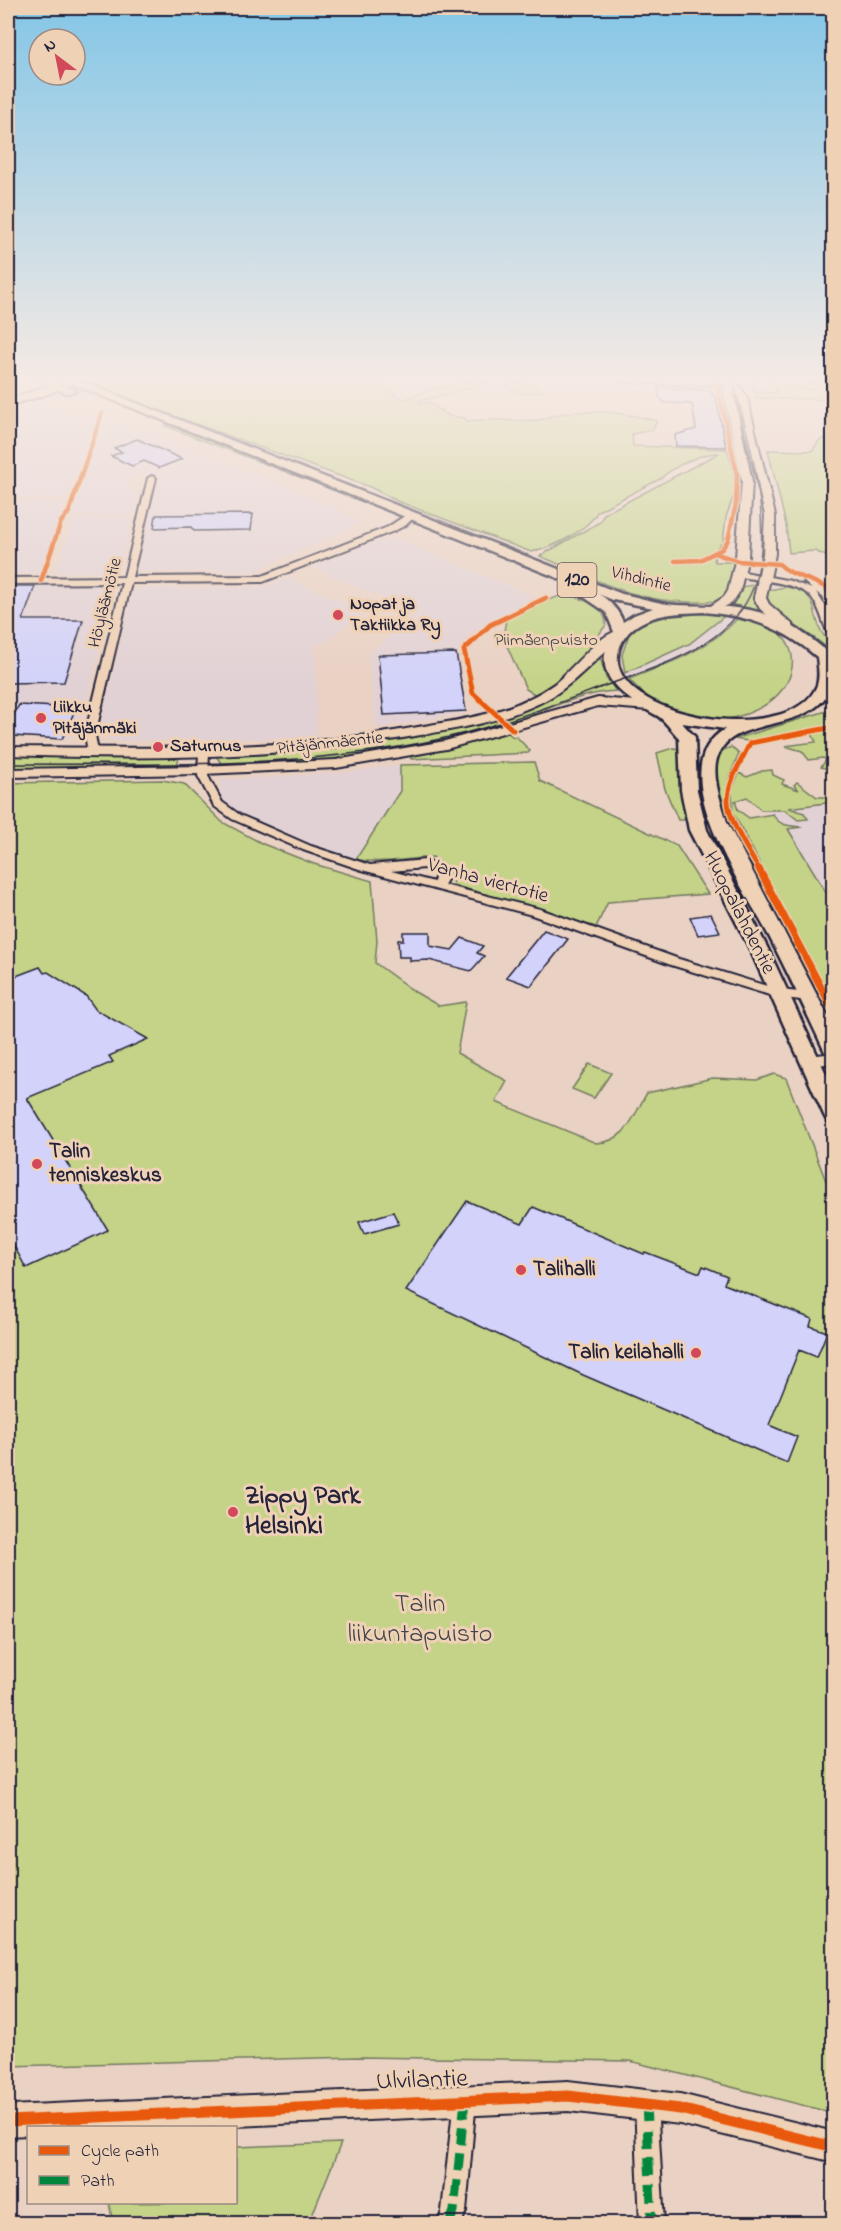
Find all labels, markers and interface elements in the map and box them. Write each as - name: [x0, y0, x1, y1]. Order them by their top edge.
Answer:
- north arrow: [27, 27, 87, 87]
- text: N: [39, 33, 61, 59]
- street label: Höyläämötie: [82, 554, 130, 651]
- street label: Vihdintie: [607, 560, 675, 600]
- road number: 120: [558, 563, 596, 597]
- place label: Nopat ja Taktiikka Ry: [350, 592, 440, 640]
- marker: Nopat ja Taktiikka Ry: [331, 608, 345, 622]
- park label: Piimäenpuisto: [494, 628, 598, 654]
- place label: Liikku Pitäjänmäki: [53, 695, 137, 742]
- marker: Liikku Pitäjänmäki: [34, 711, 48, 725]
- street label: Pitäjänmäentie: [276, 725, 385, 763]
- place label: Saturnus: [170, 734, 241, 760]
- marker: Saturnus: [151, 740, 165, 754]
- street label: Huopalahdentie: [695, 846, 783, 980]
- street label: Vanha viertotie: [423, 850, 552, 912]
- place label: Talin tenniskeskus: [48, 1137, 162, 1191]
- marker: Talin tenniskeskus: [30, 1157, 44, 1171]
- place label: Talihalli: [533, 1255, 596, 1285]
- marker: Talihalli: [514, 1263, 528, 1277]
- place label: Talin keilahalli: [568, 1338, 684, 1368]
- marker: Talin keilahalli: [689, 1346, 703, 1360]
- place label: Zippy Park Helsinki: [245, 1478, 361, 1546]
- marker: Zippy Park Helsinki: [226, 1505, 240, 1519]
- park label: Talin liikuntapuisto: [348, 1586, 492, 1654]
- street label: Ulvilantie: [375, 2060, 469, 2102]
- legend: [27, 2126, 237, 2204]
- text: Cycle path: [81, 2139, 159, 2165]
- text: Path: [81, 2169, 115, 2195]

